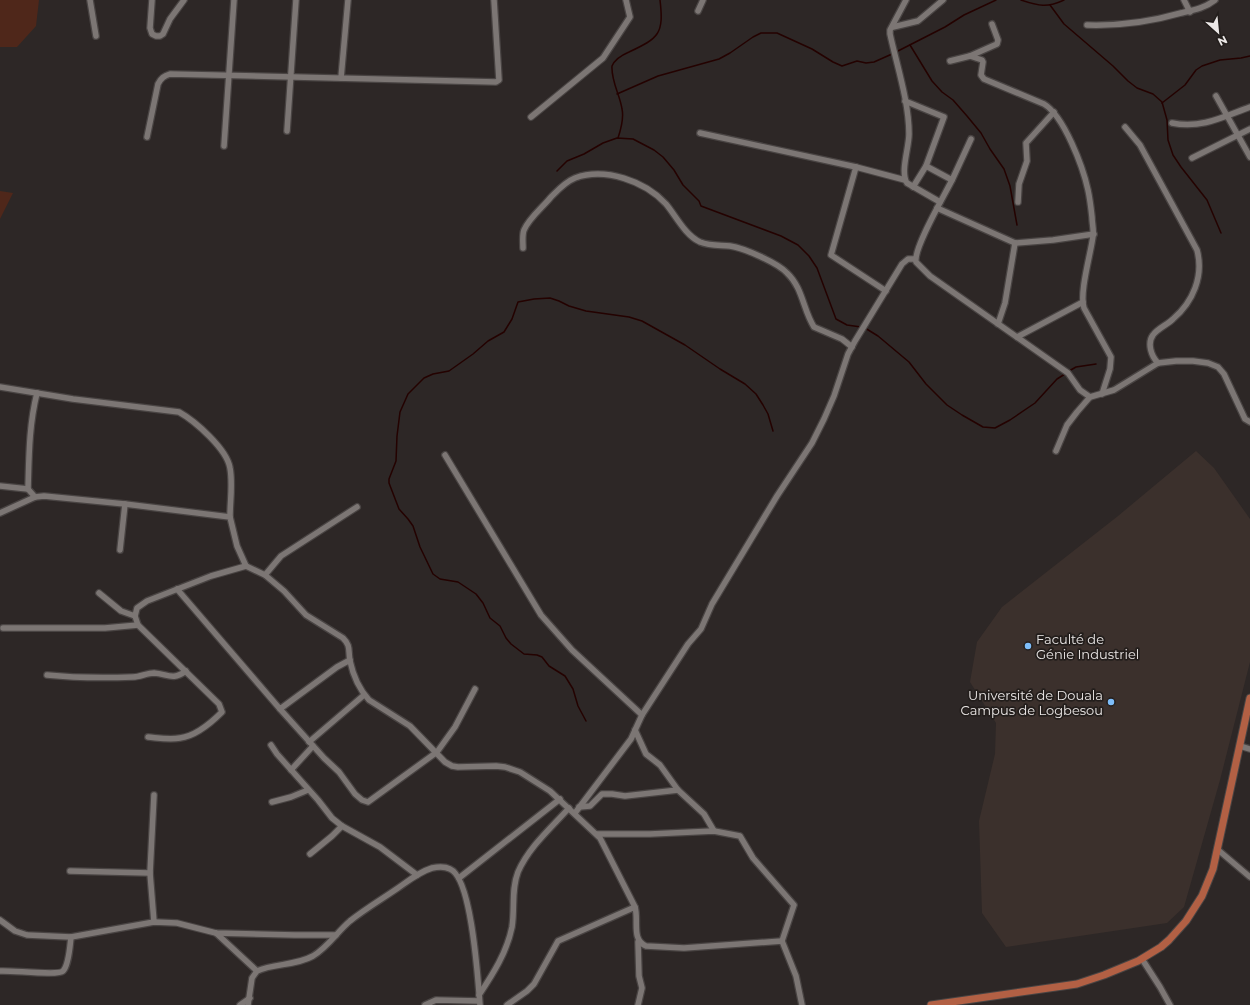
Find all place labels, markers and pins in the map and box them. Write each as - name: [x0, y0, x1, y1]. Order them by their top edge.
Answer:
- place label: Faculté de Génie Industriel: [1036, 631, 1139, 662]
- marker: Faculté de Génie Industriel: [1023, 641, 1033, 651]
- place label: Université de Douala Campus de Logbesou: [961, 687, 1103, 718]
- marker: Université de Douala Campus de Logbesou: [1106, 697, 1116, 707]

